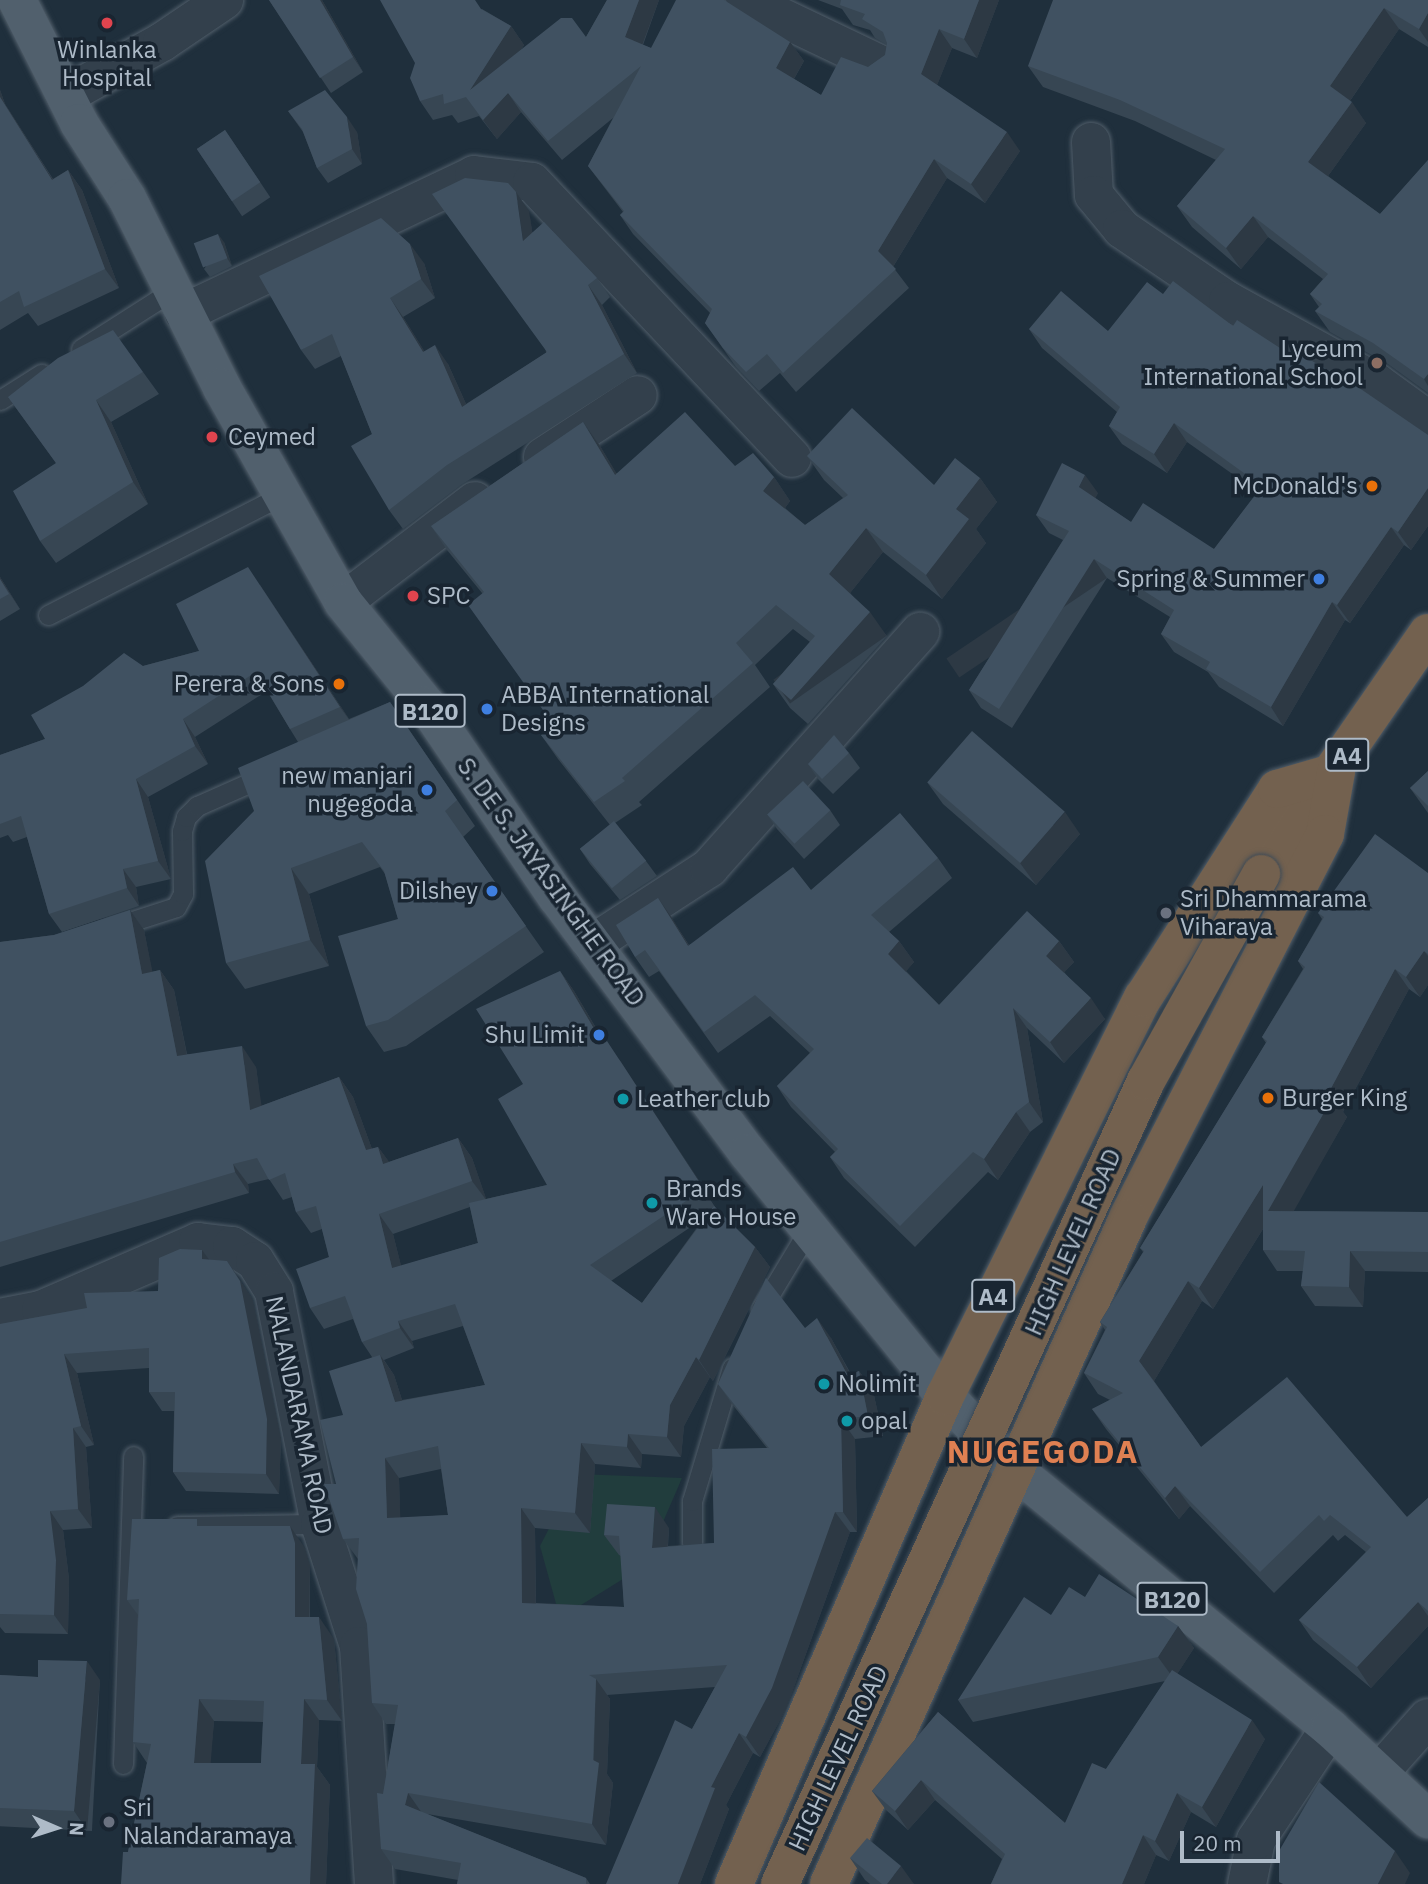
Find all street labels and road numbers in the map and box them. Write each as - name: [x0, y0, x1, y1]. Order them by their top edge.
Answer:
- road number: B120: [393, 692, 467, 730]
- road number: A4: [1324, 736, 1370, 775]
- street label: S. DE S. JAYASINGHE ROAD: [451, 752, 651, 1012]
- street label: HIGH LEVEL ROAD: [1019, 1144, 1127, 1340]
- road number: A4: [970, 1276, 1016, 1316]
- street label: NALANDARAMA ROAD: [260, 1293, 338, 1537]
- road number: B120: [1135, 1580, 1209, 1618]
- street label: HIGH LEVEL ROAD: [782, 1661, 894, 1855]

